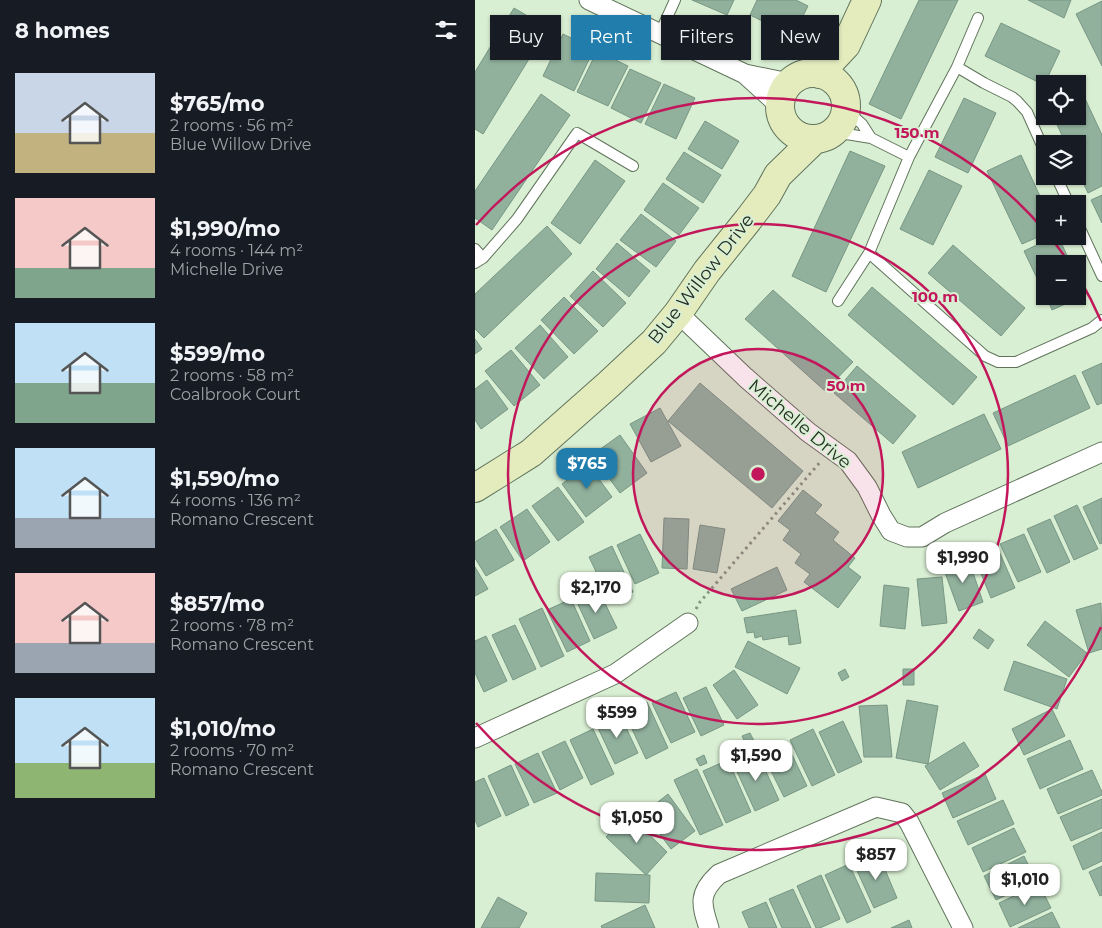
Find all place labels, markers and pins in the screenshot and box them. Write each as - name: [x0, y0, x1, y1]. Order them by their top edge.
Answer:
- pin: $765: [557, 448, 617, 490]
- centre of rings: [749, 465, 767, 483]
- pin: $1,990: [922, 542, 1004, 584]
- pin: $2,170: [555, 572, 637, 614]
- pin: $599: [587, 696, 647, 739]
- pin: $1,590: [715, 740, 797, 782]
- pin: $1,050: [596, 802, 678, 844]
- pin: $857: [846, 838, 906, 881]
- pin: $1,010: [984, 864, 1066, 906]

